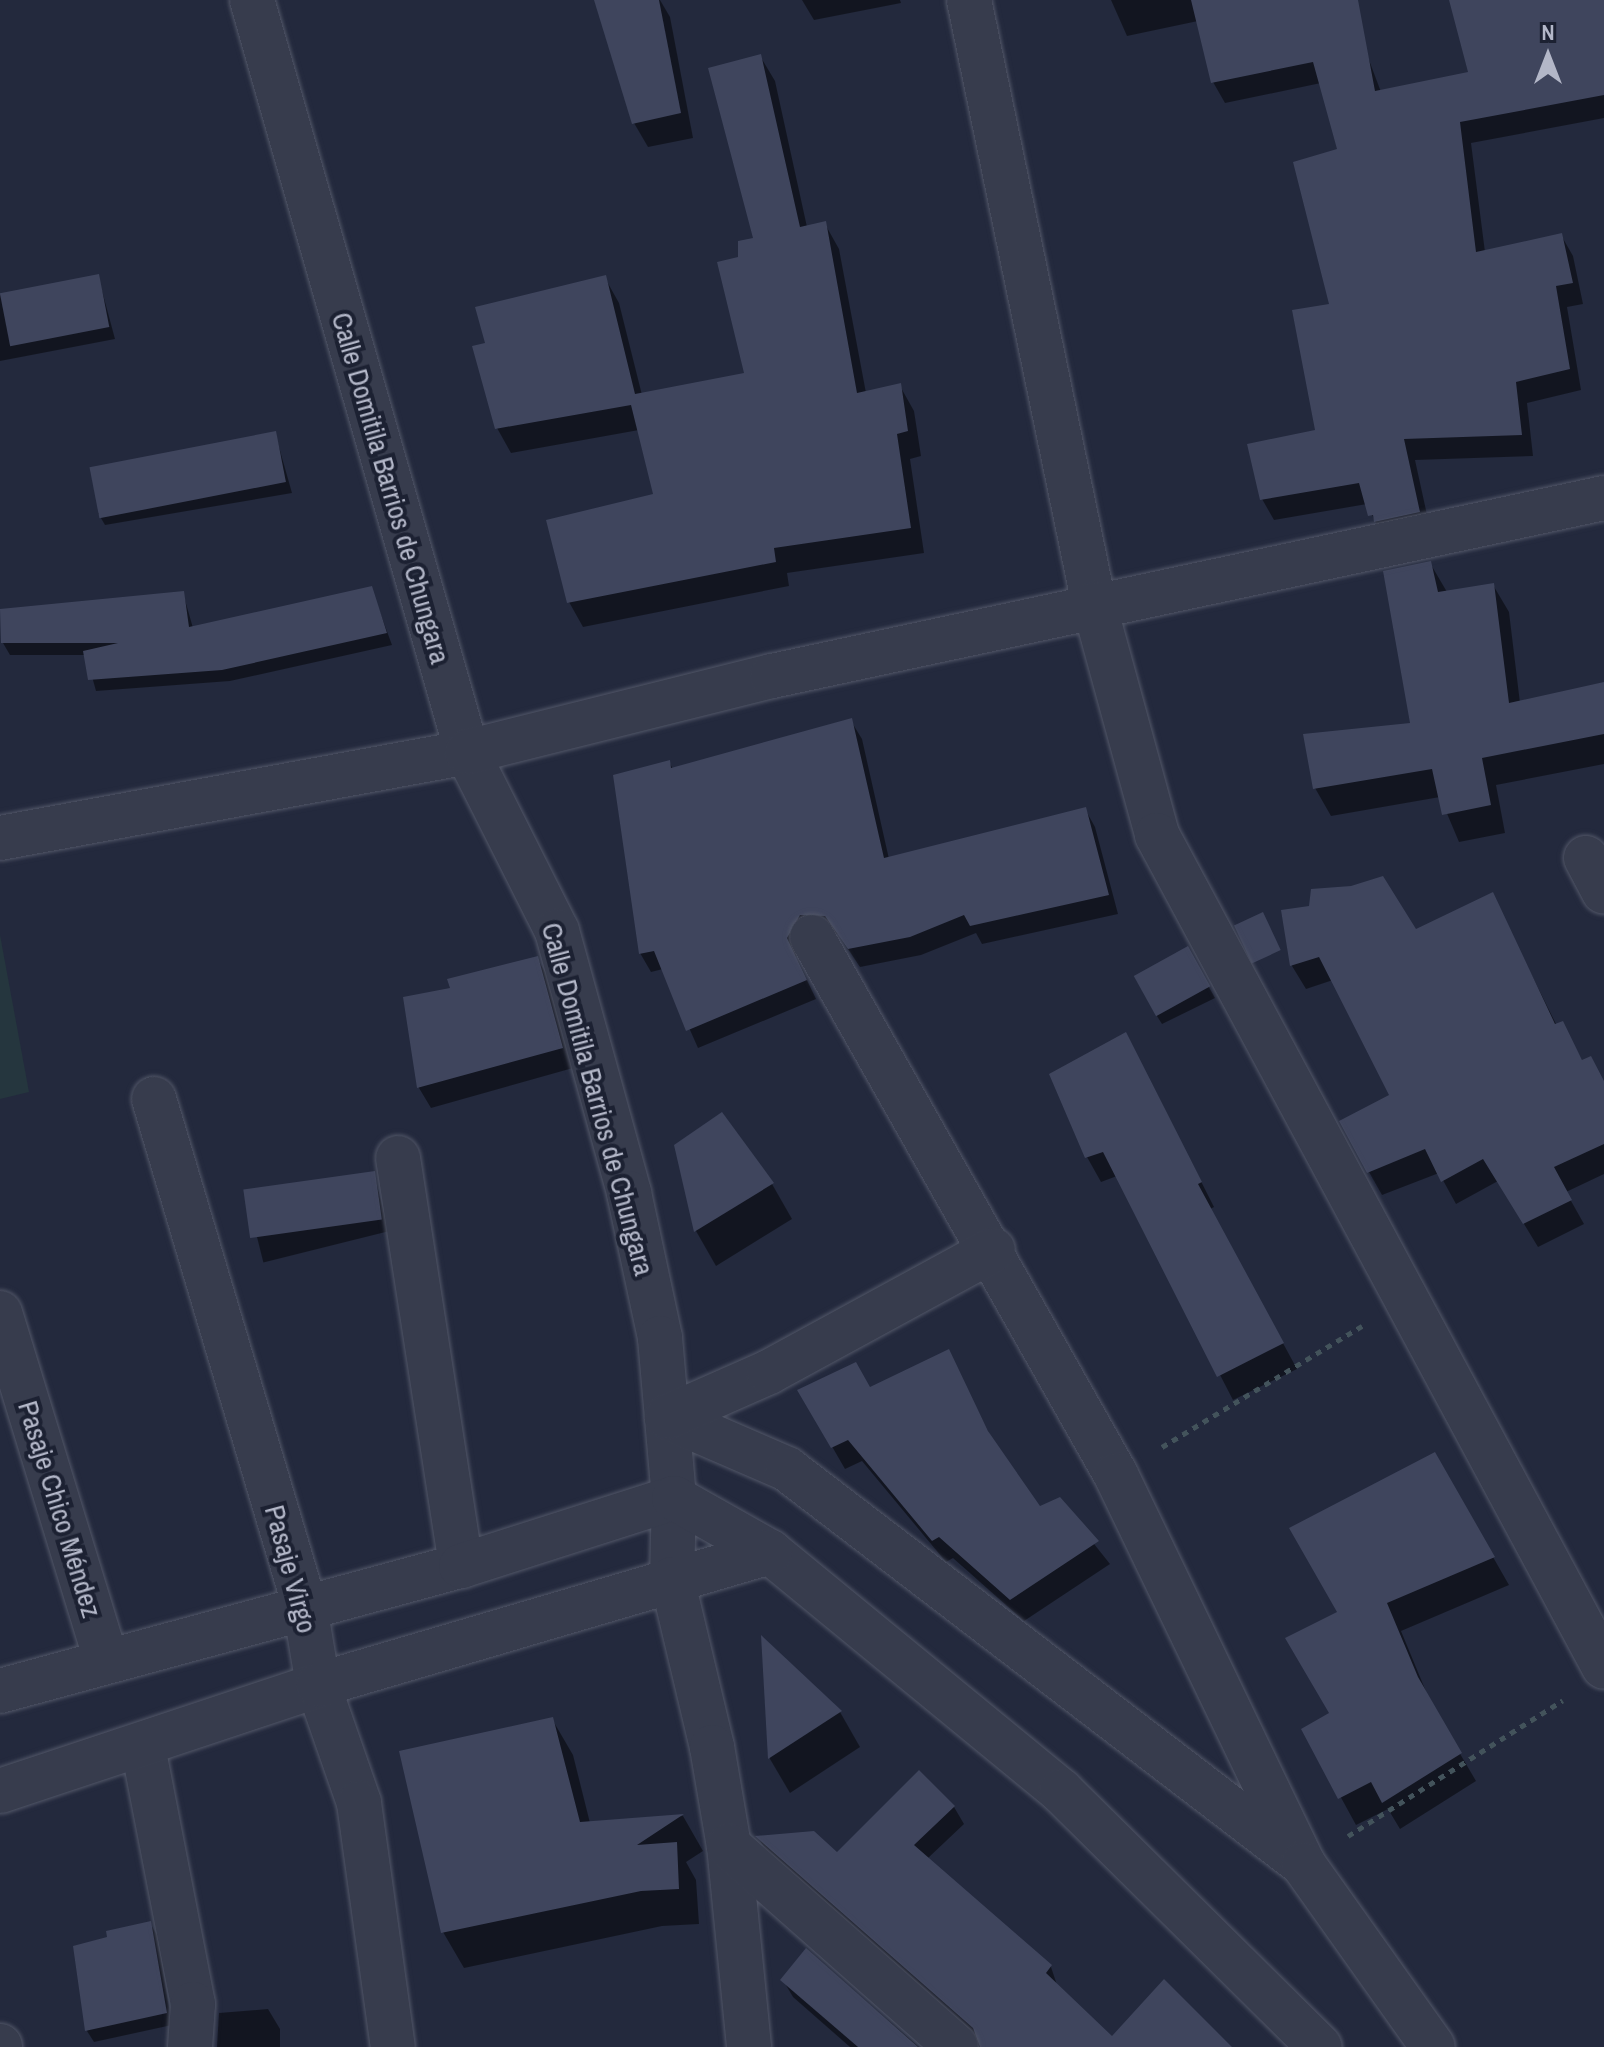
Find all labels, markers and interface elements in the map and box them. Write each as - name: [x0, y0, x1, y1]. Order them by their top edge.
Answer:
- north arrow: [1508, 16, 1588, 96]
- text: N: [1541, 17, 1555, 47]
- street label: Calle Domitila Barrios de Chungara: [325, 309, 457, 667]
- street label: Calle Domitila Barrios de Chungara: [535, 919, 661, 1279]
- street label: Pasaje Chico Méndez: [11, 1397, 109, 1621]
- street label: Pasaje Virgo: [258, 1501, 324, 1637]

